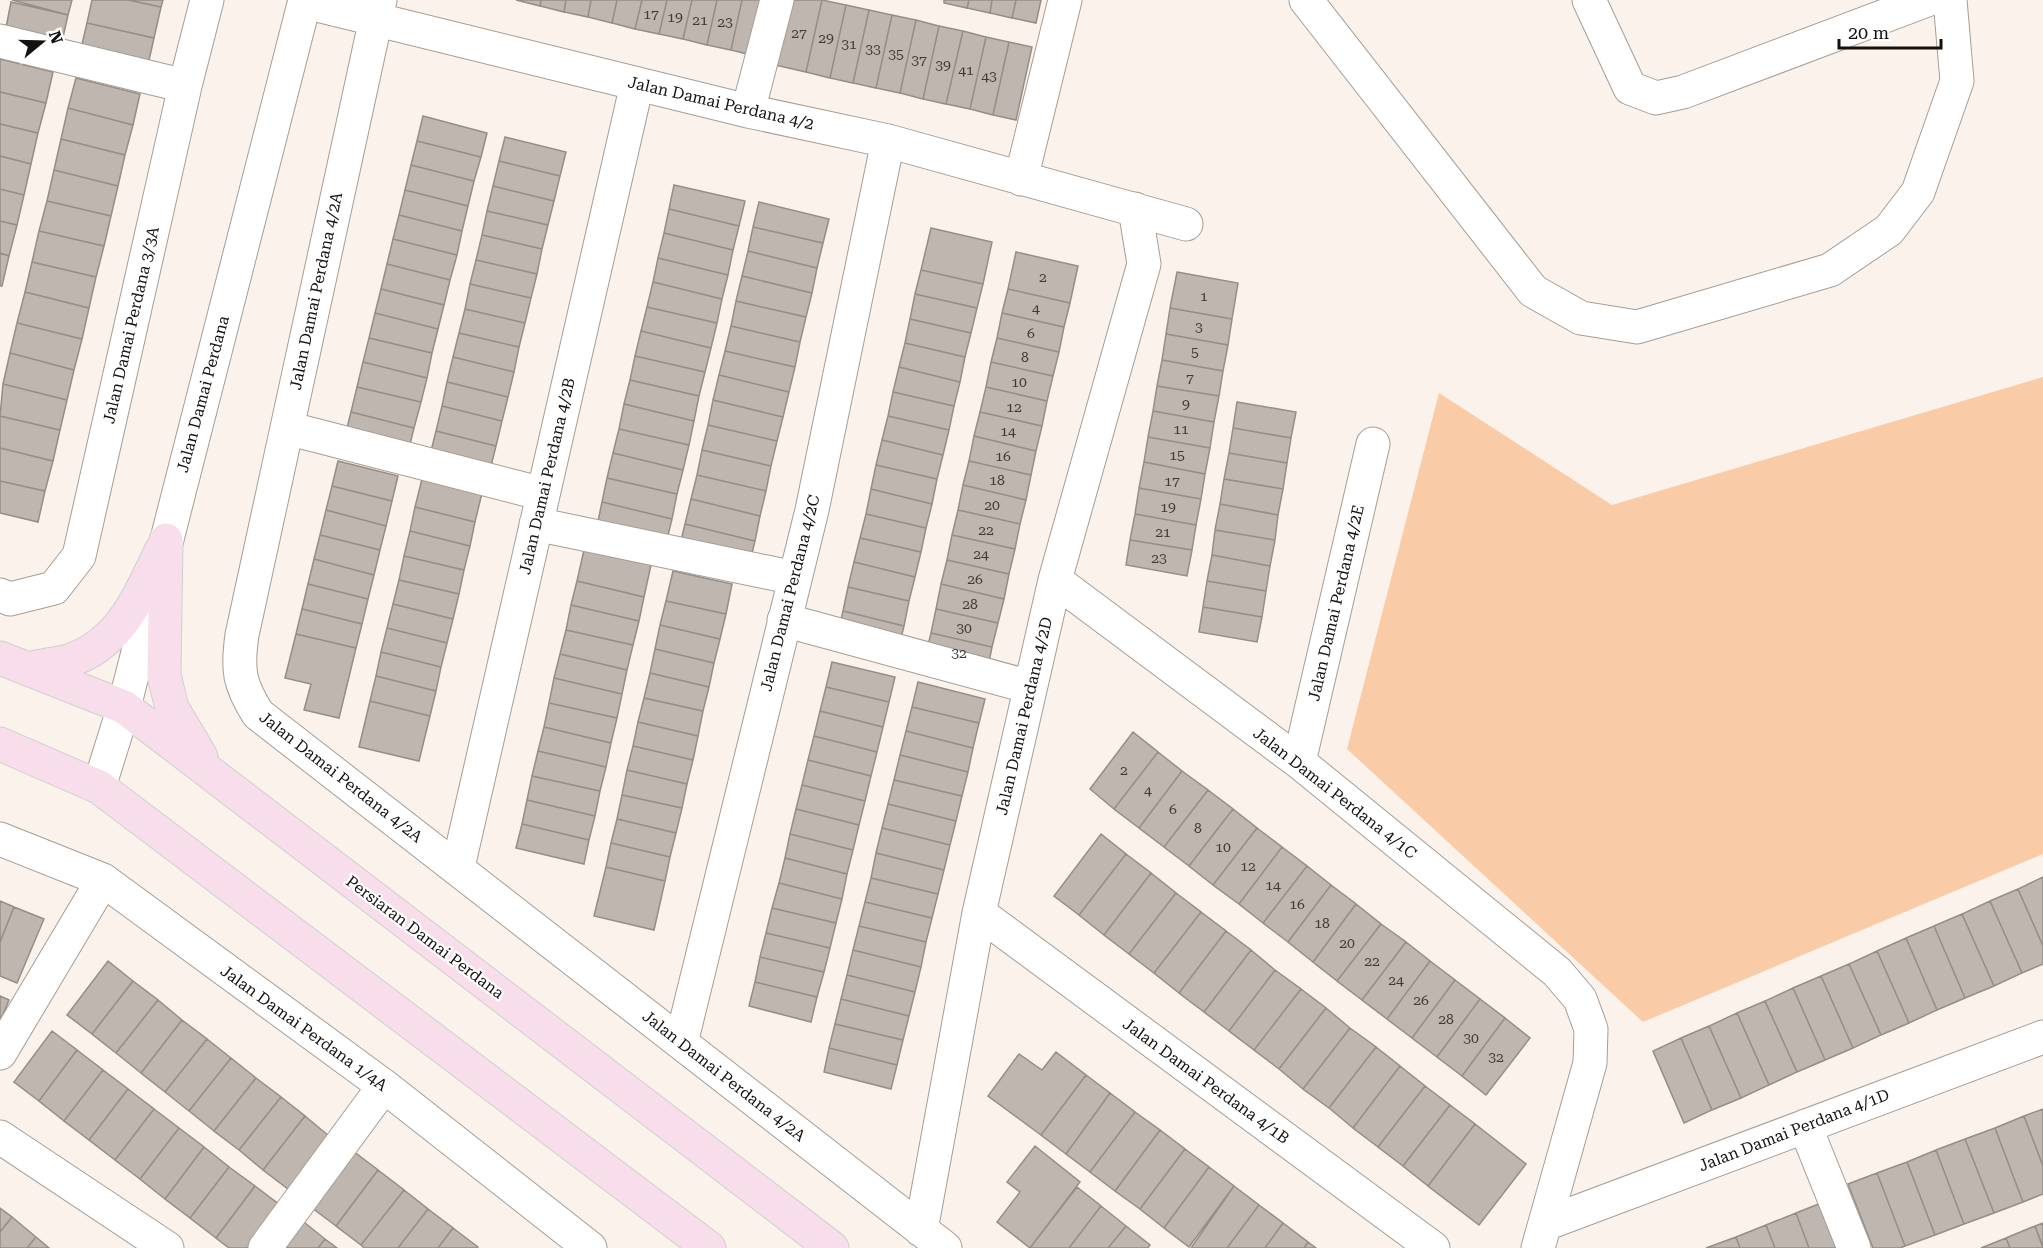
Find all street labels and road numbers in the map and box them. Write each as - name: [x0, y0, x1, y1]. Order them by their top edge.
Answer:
- street label: Jalan Damai Perdana 4/2: [626, 72, 816, 134]
- street label: Jalan Damai Perdana 4/2A: [286, 190, 346, 392]
- street label: Jalan Damai Perdana 3/3A: [99, 224, 163, 425]
- street label: Jalan Damai Perdana: [173, 313, 233, 475]
- street label: Jalan Damai Perdana 4/2B: [515, 376, 579, 576]
- street label: Jalan Damai Perdana 4/2C: [756, 493, 824, 693]
- street label: Jalan Damai Perdana 4/2E: [1304, 503, 1368, 703]
- street label: Jalan Damai Perdana 4/2D: [992, 615, 1056, 817]
- street label: Jalan Damai Perdana 4/2A: [256, 707, 427, 847]
- street label: Jalan Damai Perdana 4/1C: [1250, 723, 1420, 863]
- street label: Persiaran Damai Perdana: [342, 871, 508, 1003]
- street label: Jalan Damai Perdana 1/4A: [217, 961, 392, 1095]
- street label: Jalan Damai Perdana 4/2A: [639, 1006, 810, 1146]
- street label: Jalan Damai Perdana 4/1B: [1119, 1014, 1293, 1148]
- street label: Jalan Damai Perdana 4/1D: [1696, 1085, 1892, 1175]

